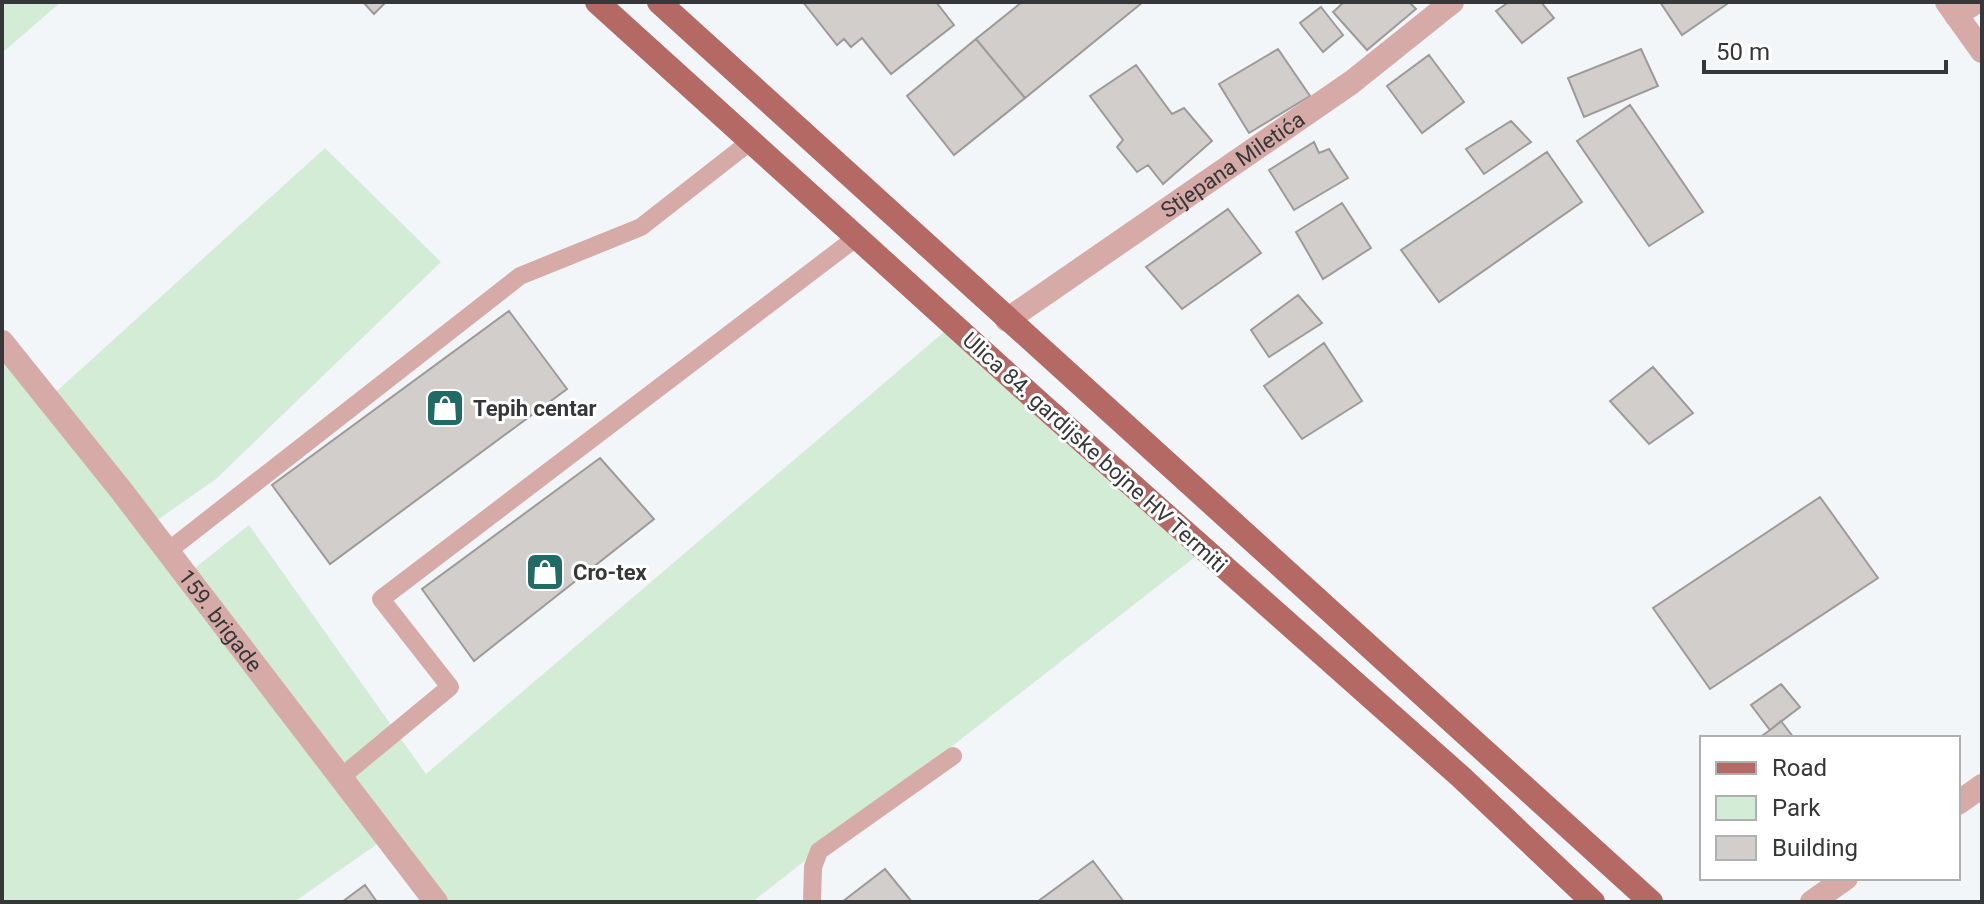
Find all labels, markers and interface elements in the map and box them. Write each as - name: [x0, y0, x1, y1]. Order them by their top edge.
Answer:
- scale bar: [1704, 24, 1946, 74]
- text: 50 m: [1716, 38, 1770, 66]
- street label: Stjepana Miletića: [1156, 107, 1309, 223]
- street label: Ulica 84. gardijske bojne HV Termiti: [958, 327, 1232, 578]
- shop icon: Tepih centar: [424, 387, 466, 429]
- place label: Tepih centar: [473, 396, 596, 421]
- shop icon: Cro-tex: [524, 551, 566, 593]
- place label: Cro-tex: [573, 560, 648, 585]
- street label: 159. brigade: [173, 565, 267, 677]
- legend: [1700, 736, 1960, 880]
- text: Road: [1772, 754, 1827, 782]
- text: Park: [1772, 794, 1821, 822]
- text: Building: [1772, 834, 1858, 862]

